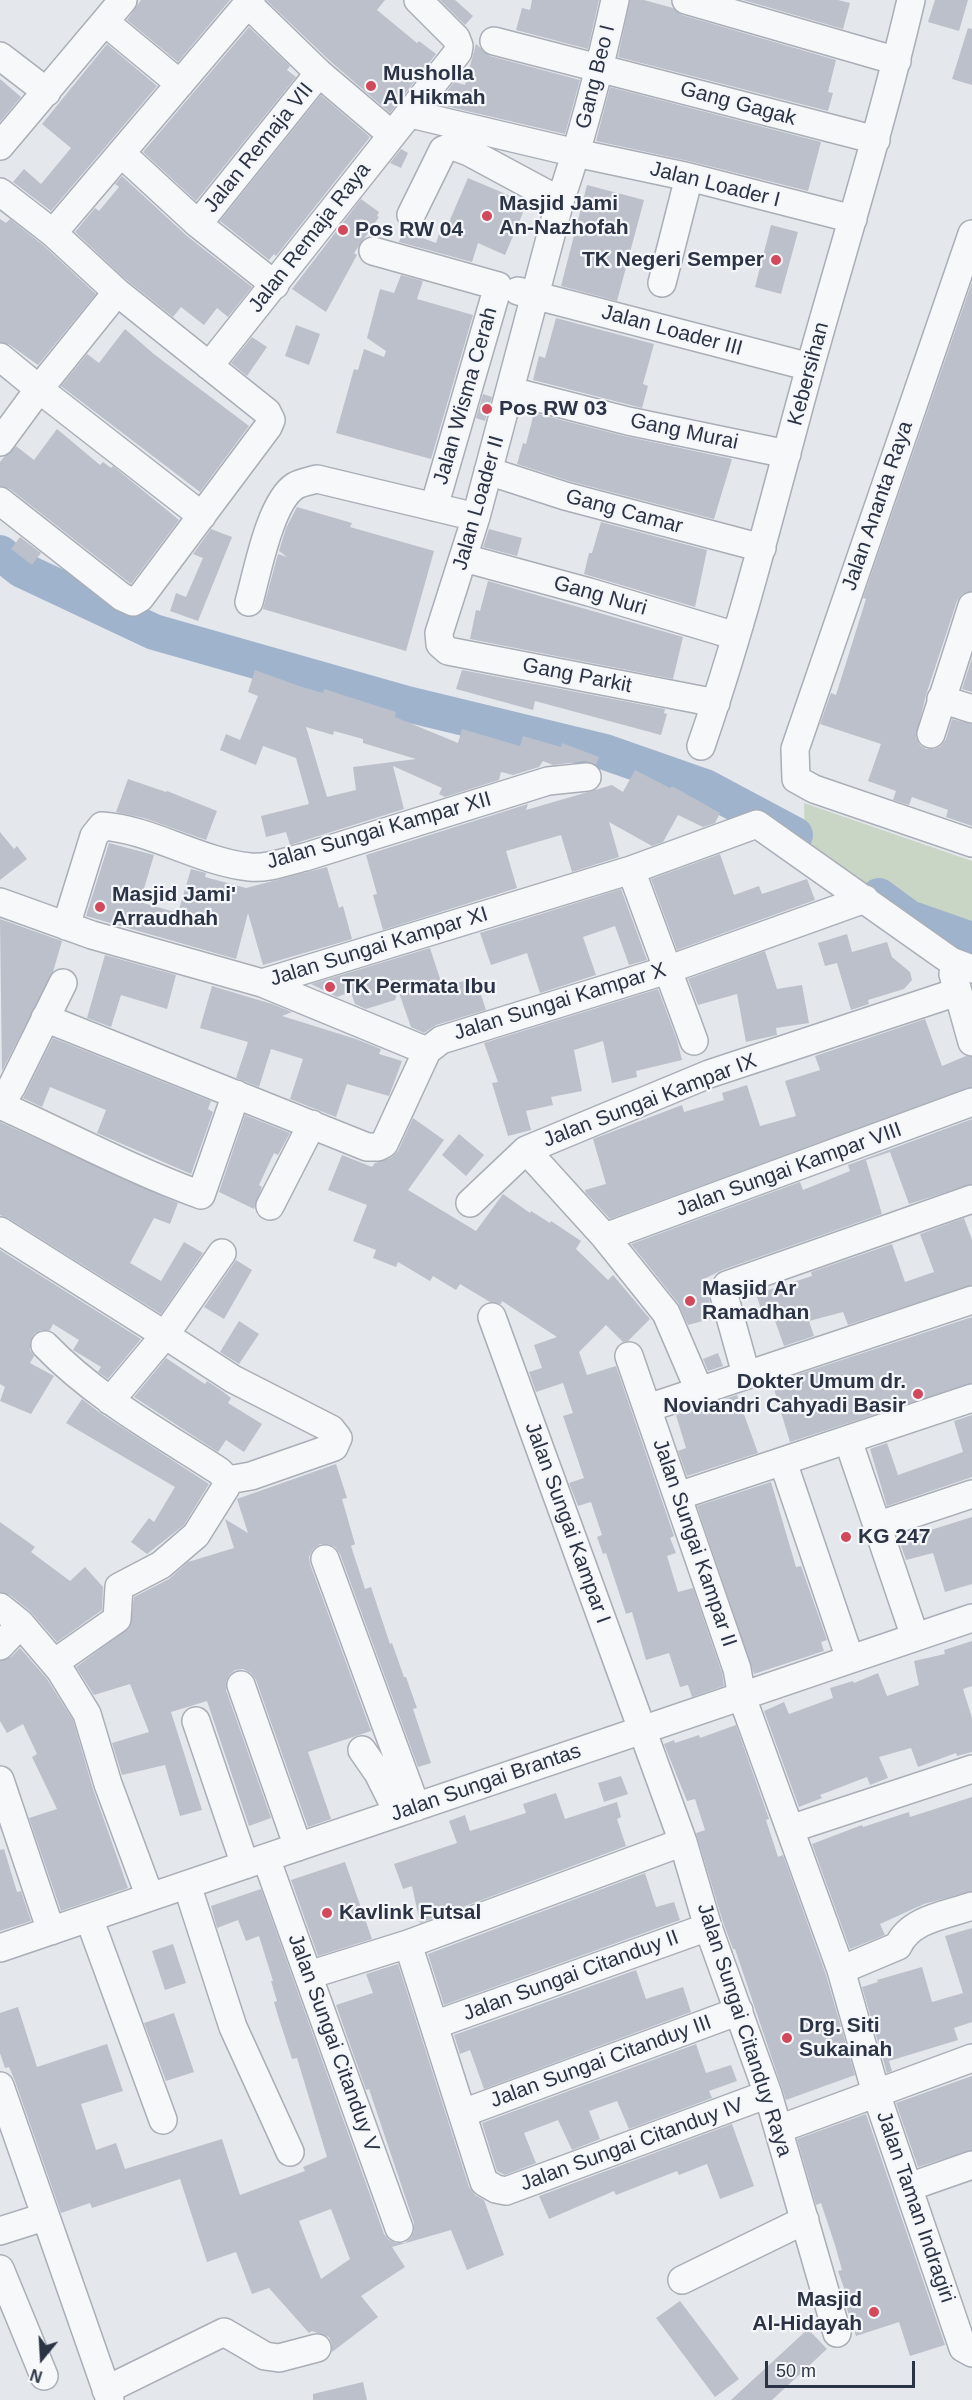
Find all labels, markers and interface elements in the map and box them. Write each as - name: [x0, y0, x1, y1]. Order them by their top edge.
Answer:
- street label: Gang Beo I: [571, 22, 621, 132]
- place label: Musholla Al Hikmah: [383, 61, 486, 111]
- street label: Gang Gagak: [677, 76, 799, 132]
- street label: Jalan Remaja VII: [199, 78, 319, 218]
- marker: Musholla Al Hikmah: [364, 79, 378, 93]
- street label: Jalan Loader I: [647, 157, 783, 213]
- street label: Jalan Remaja Raya: [244, 158, 376, 318]
- place label: Masjid Jami An-Nazhofah: [499, 191, 628, 241]
- marker: Masjid Jami An-Nazhofah: [480, 209, 494, 223]
- place label: Pos RW 04: [355, 217, 463, 243]
- marker: Pos RW 04: [336, 223, 350, 237]
- place label: TK Negeri Semper: [582, 247, 764, 273]
- marker: TK Negeri Semper: [769, 253, 783, 267]
- street label: Jalan Loader III: [599, 300, 745, 362]
- street label: Jalan Wisma Cerah: [429, 304, 503, 488]
- street label: Kebersihan: [783, 319, 835, 429]
- place label: Pos RW 03: [499, 396, 607, 422]
- marker: Pos RW 03: [480, 402, 494, 416]
- street label: Gang Murai: [628, 408, 740, 456]
- street label: Jalan Ananta Raya: [837, 418, 919, 594]
- street label: Jalan Loader II: [448, 433, 510, 573]
- street label: Gang Camar: [563, 484, 685, 540]
- street label: Gang Nuri: [551, 571, 649, 621]
- street label: Gang Parkit: [520, 653, 634, 699]
- street label: Jalan Sungai Kampar XII: [264, 787, 494, 875]
- place label: Masjid Jami' Arraudhah: [112, 882, 236, 932]
- marker: Masjid Jami' Arraudhah: [93, 900, 107, 914]
- street label: Jalan Sungai Kampar XI: [267, 902, 491, 992]
- street label: Jalan Sungai Kampar X: [451, 958, 669, 1046]
- place label: TK Permata Ibu: [342, 974, 496, 1000]
- marker: TK Permata Ibu: [323, 980, 337, 994]
- street label: Jalan Sungai Kampar IX: [540, 1049, 760, 1153]
- street label: Jalan Sungai Kampar VIII: [673, 1117, 905, 1223]
- place label: Masjid Ar Ramadhan: [702, 1276, 809, 1326]
- marker: Masjid Ar Ramadhan: [683, 1294, 697, 1308]
- place label: Dokter Umum dr. Noviandri Cahyadi Basir: [663, 1369, 906, 1419]
- marker: Dokter Umum dr. Noviandri Cahyadi Basir: [911, 1387, 925, 1401]
- street label: Jalan Sungai Kampar I: [519, 1419, 615, 1627]
- street label: Jalan Sungai Kampar II: [647, 1436, 741, 1650]
- place label: KG 247: [858, 1524, 930, 1550]
- marker: KG 247: [839, 1530, 853, 1544]
- street label: Jalan Sungai Brantas: [388, 1739, 584, 1827]
- place label: Kavlink Futsal: [339, 1900, 481, 1926]
- street label: Jalan Sungai Citanduy Raya: [691, 1900, 797, 2160]
- marker: Kavlink Futsal: [320, 1906, 334, 1920]
- street label: Jalan Sungai Citanduy II: [460, 1925, 682, 2027]
- street label: Jalan Sungai Citanduy V: [282, 1931, 384, 2155]
- street label: Jalan Sungai Citanduy III: [487, 2010, 715, 2114]
- place label: Drg. Siti Sukainah: [799, 2013, 892, 2063]
- marker: Drg. Siti Sukainah: [780, 2031, 794, 2045]
- street label: Jalan Sungai Citanduy IV: [517, 2093, 747, 2197]
- street label: Jalan Taman Indragiri: [870, 2108, 960, 2306]
- place label: Masjid Al-Hidayah: [752, 2287, 862, 2337]
- marker: Masjid Al-Hidayah: [867, 2305, 881, 2319]
- north arrow: [12, 2328, 72, 2388]
- scale bar: [768, 2349, 918, 2387]
- text: 50 m: [776, 2361, 816, 2381]
- text: N: [28, 2366, 44, 2385]

